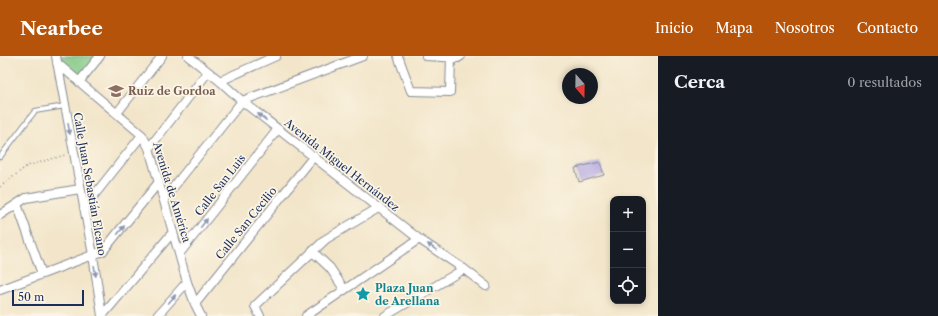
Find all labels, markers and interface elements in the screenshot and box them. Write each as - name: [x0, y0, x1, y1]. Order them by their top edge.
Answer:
- text: Nearbee: [20, 17, 103, 40]
- text: Inicio: [655, 19, 693, 37]
- text: Mapa: [715, 19, 753, 37]
- text: Nosotros: [775, 19, 835, 37]
- text: Contacto: [857, 19, 918, 37]
- north arrow: [562, 68, 598, 104]
- text: Cerca: [674, 72, 725, 92]
- text: 0 resultados: [847, 74, 922, 90]
- school or university icon: Ruiz de Gordoa: [107, 82, 125, 100]
- place label: Ruiz de Gordoa: [128, 84, 216, 98]
- street label: Calle Juan Sebastián Elcano: [71, 111, 110, 257]
- one-way arrow: [257, 113, 268, 121]
- street label: Avenida Miguel Hernández: [281, 115, 403, 215]
- one-way arrow: [66, 123, 72, 135]
- street label: Avenida de América: [150, 139, 194, 244]
- street label: Calle San Luis: [192, 151, 248, 219]
- street label: Calle San Cecilio: [212, 184, 280, 262]
- map controls: [610, 196, 646, 304]
- button: +: [610, 196, 646, 232]
- one-way arrow: [199, 217, 208, 228]
- one-way arrow: [116, 224, 125, 235]
- button: −: [610, 232, 646, 268]
- one-way arrow: [427, 243, 437, 251]
- one-way arrow: [92, 264, 98, 277]
- button: locate: [610, 268, 646, 304]
- place label: Plaza Juan de Arellana: [375, 281, 440, 308]
- place icon: Plaza Juan de Arellana: [354, 285, 372, 303]
- scale bar: [12, 288, 84, 307]
- text: 50 m: [18, 290, 44, 304]
- one-way arrow: [167, 294, 177, 304]

